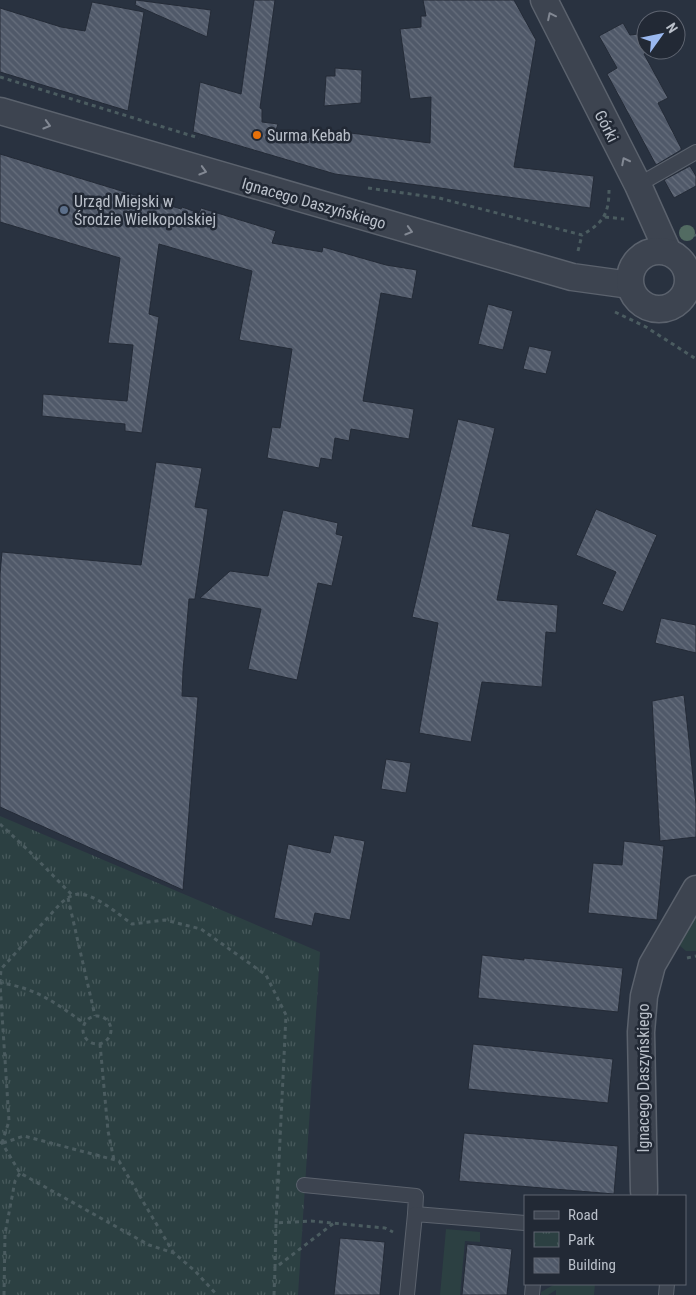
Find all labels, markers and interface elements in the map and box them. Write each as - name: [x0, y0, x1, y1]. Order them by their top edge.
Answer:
- north arrow: [636, 10, 686, 60]
- one-way arrow: [547, 12, 558, 21]
- text: N: [663, 20, 681, 36]
- street label: Górki: [591, 107, 623, 145]
- one-way arrow: [42, 119, 50, 129]
- place label: Surma Kebab: [267, 126, 351, 145]
- marker: Surma Kebab: [251, 129, 263, 141]
- one-way arrow: [621, 157, 631, 166]
- one-way arrow: [198, 165, 206, 175]
- street label: Ignacego Daszyńskiego: [240, 174, 388, 233]
- place label: Urząd Miejski w Środzie Wielkopolskiej: [74, 192, 216, 229]
- marker: Urząd Miejski w Środzie Wielkopolskiej: [58, 204, 70, 216]
- one-way arrow: [404, 226, 413, 236]
- street label: Ignacego Daszyńskiego: [634, 1004, 653, 1152]
- legend: [524, 1195, 686, 1285]
- text: Road: [568, 1206, 598, 1224]
- text: Park: [568, 1231, 595, 1249]
- text: Building: [568, 1256, 616, 1274]

